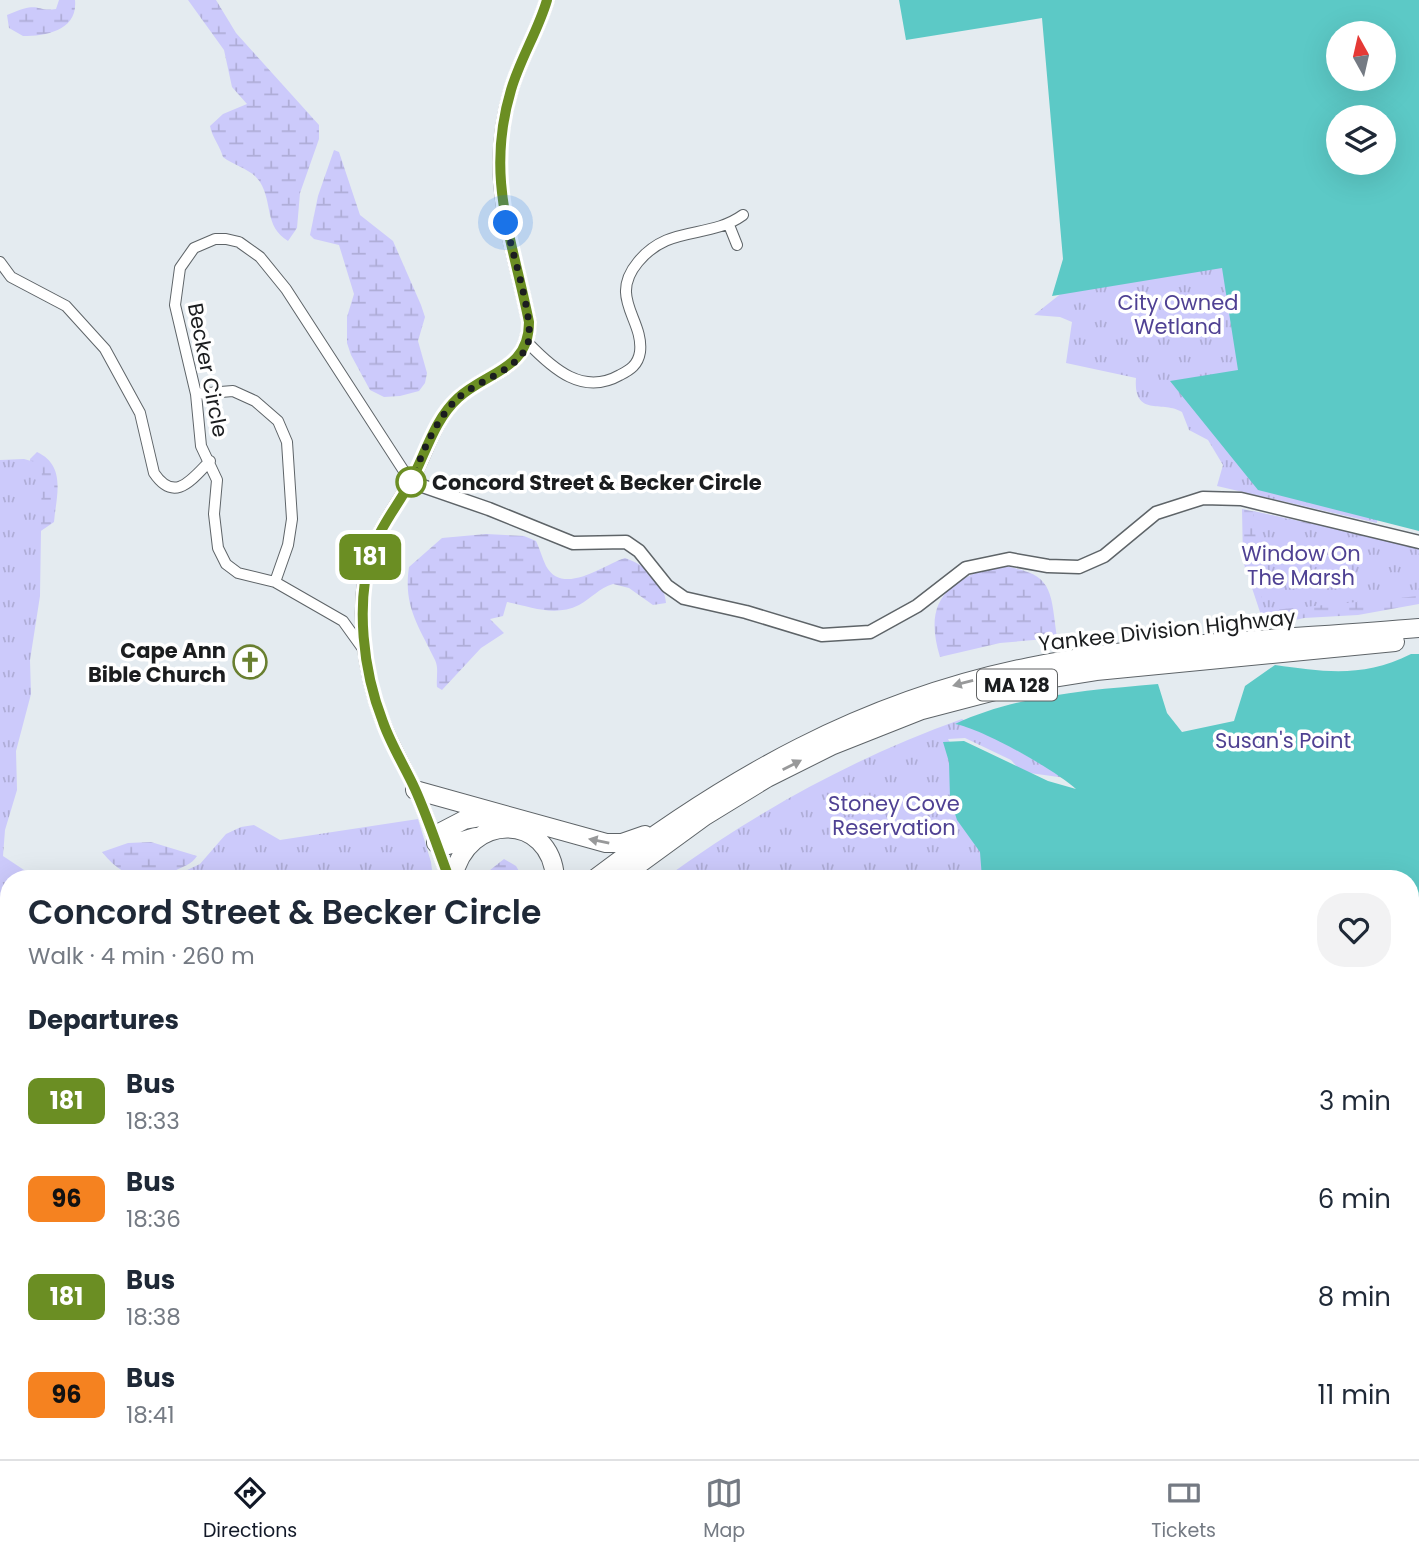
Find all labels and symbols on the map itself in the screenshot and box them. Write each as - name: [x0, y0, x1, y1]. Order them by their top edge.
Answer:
- north arrow: [1326, 21, 1396, 91]
- your location: [488, 205, 523, 240]
- park label: City Owned Wetland: [1118, 288, 1238, 341]
- street label: Becker Circle: [181, 300, 235, 440]
- marker: Concord Street & Becker Circle: [396, 467, 426, 497]
- place label: Concord Street & Becker Circle: [432, 468, 762, 497]
- line badge: 181: [330, 534, 410, 580]
- park label: Window On The Marsh: [1241, 539, 1361, 592]
- street label: Yankee Division Highway: [1037, 602, 1297, 658]
- place label: Cape Ann Bible Church: [88, 636, 226, 689]
- church icon: Cape Ann Bible Church: [231, 643, 269, 681]
- road number: MA 128: [977, 670, 1057, 700]
- one-way arrow: [952, 679, 973, 689]
- park label: Susan's Point: [1215, 726, 1351, 755]
- one-way arrow: [782, 760, 802, 771]
- park label: Stoney Cove Reservation: [828, 789, 960, 842]
- one-way arrow: [588, 836, 610, 847]

